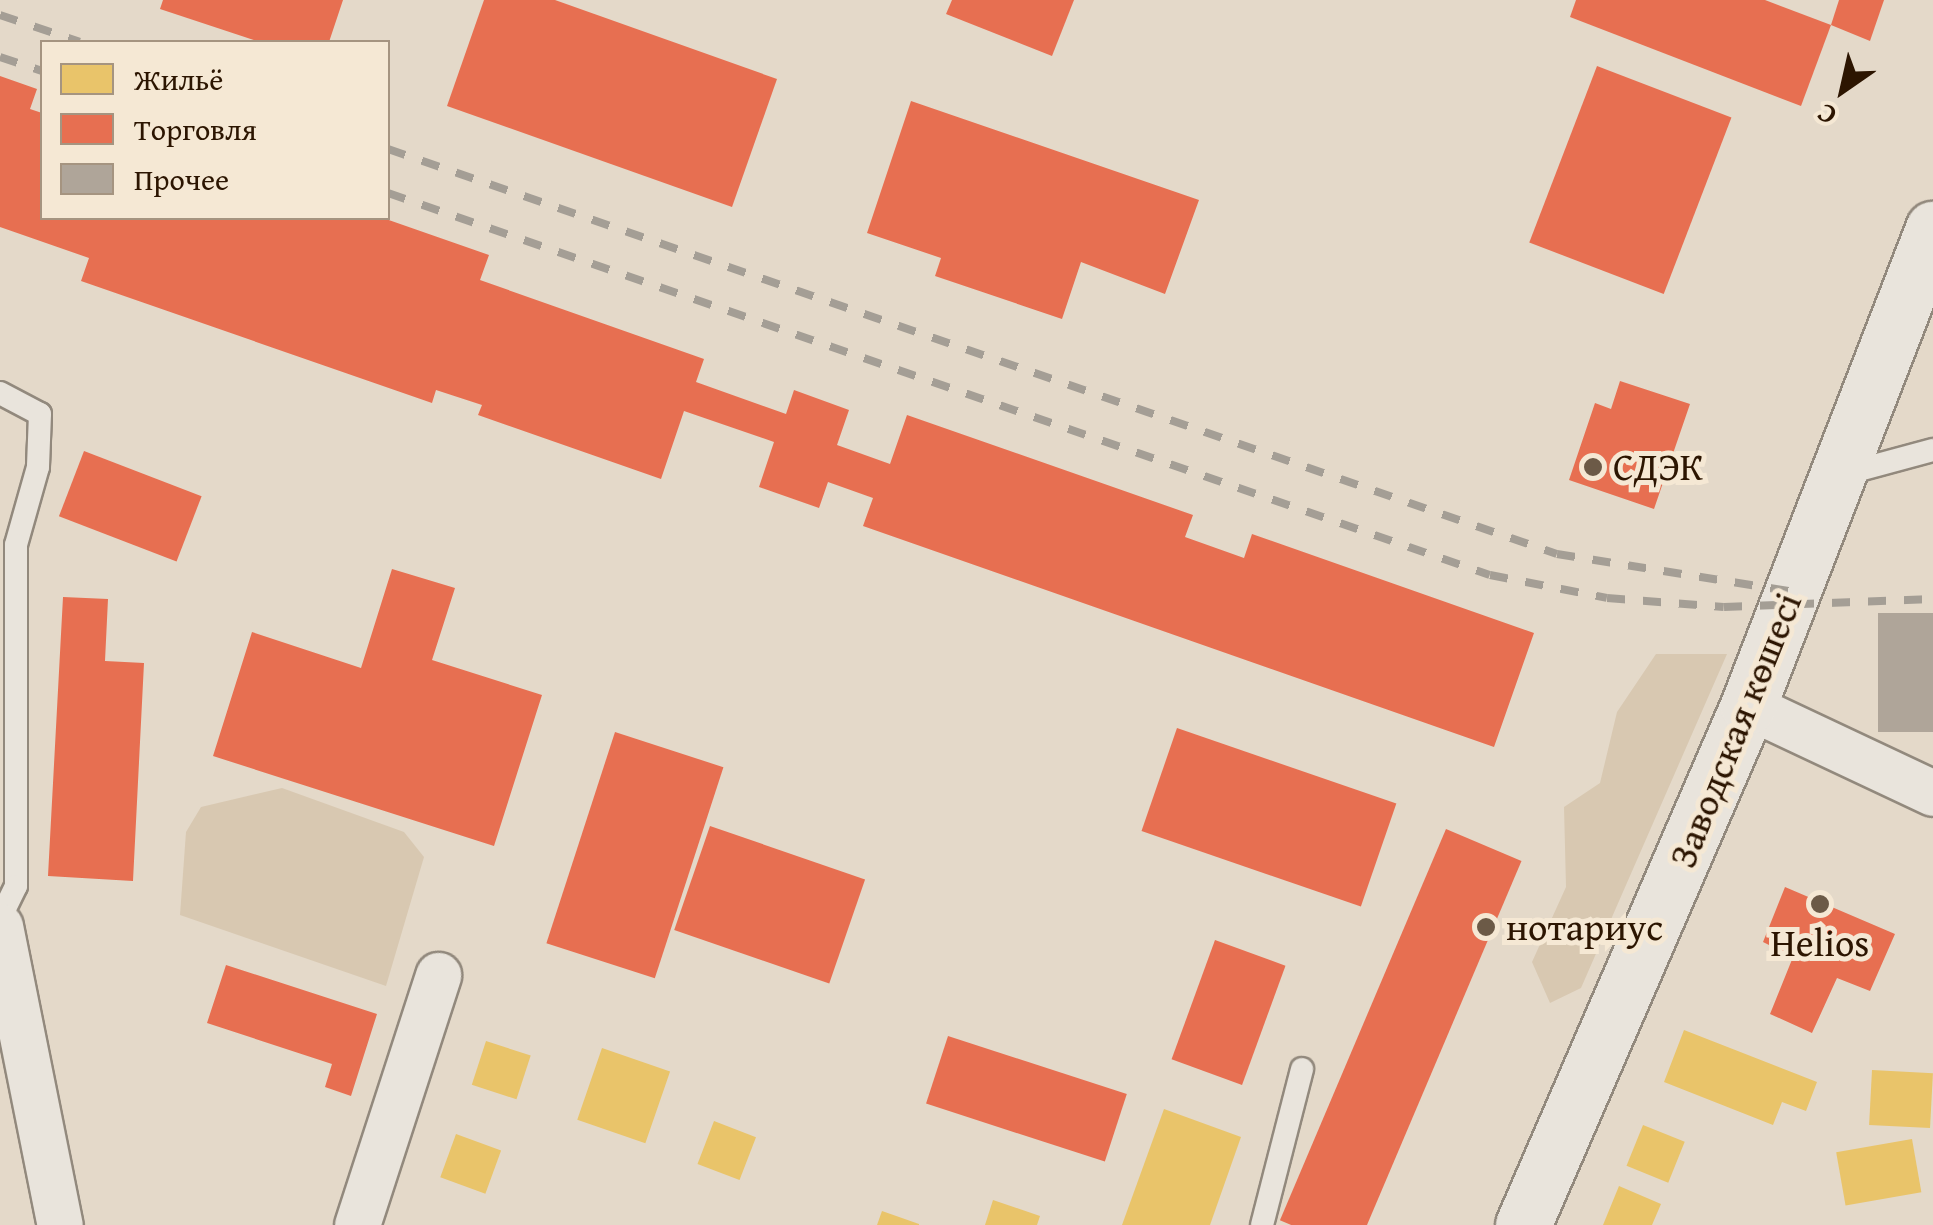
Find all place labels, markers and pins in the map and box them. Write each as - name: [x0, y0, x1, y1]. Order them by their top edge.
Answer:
- place label: СДЭК: [1613, 444, 1703, 490]
- marker: СДЭК: [1582, 456, 1604, 478]
- marker: Helios: [1809, 893, 1831, 915]
- place label: нотариус: [1506, 904, 1663, 950]
- marker: нотариус: [1475, 916, 1497, 938]
- place label: Helios: [1771, 920, 1869, 966]

